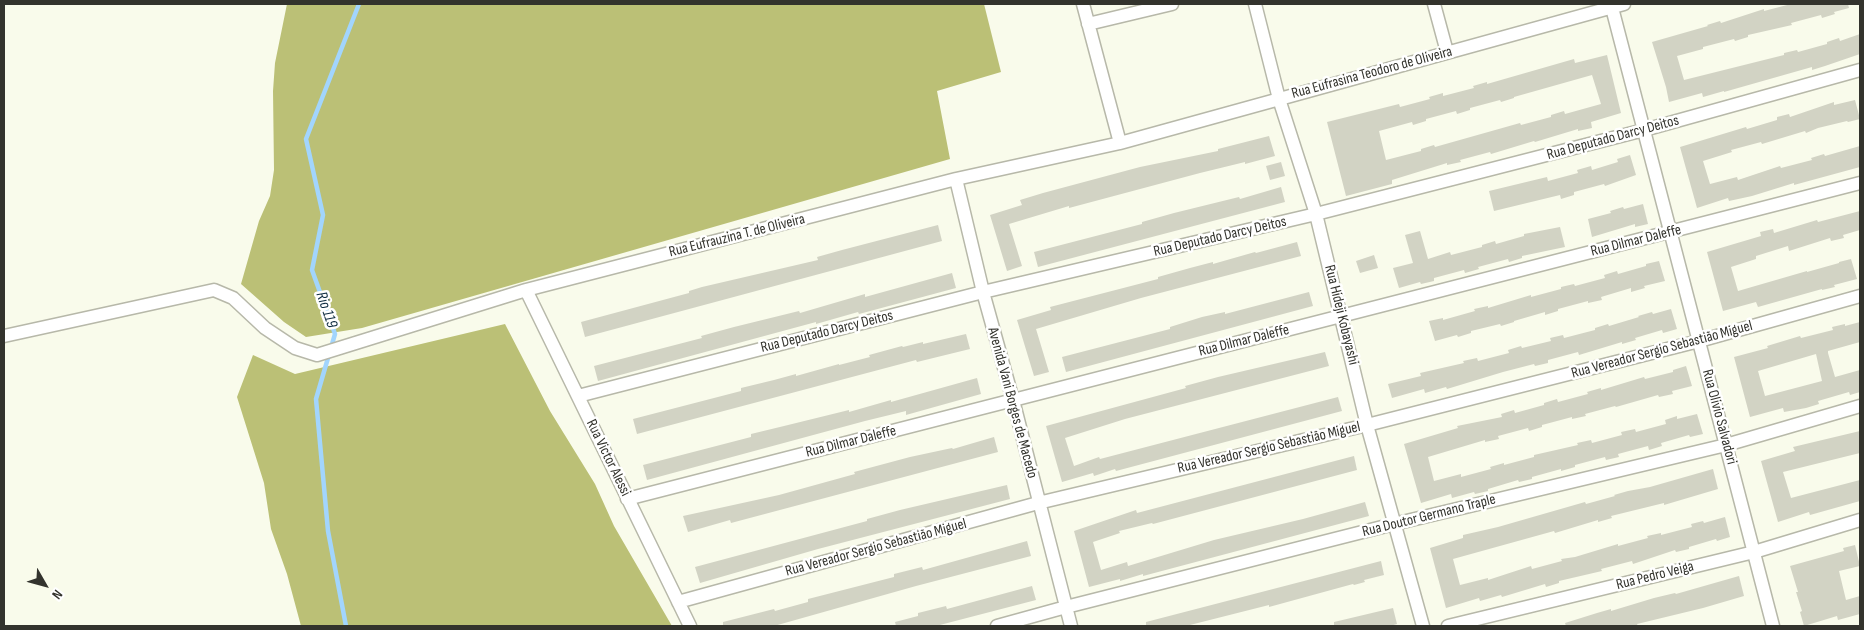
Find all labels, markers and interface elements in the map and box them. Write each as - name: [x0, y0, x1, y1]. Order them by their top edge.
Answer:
- street label: Rua Eufrasina Teodoro de Oliveira: [1290, 43, 1454, 103]
- street label: Rua Deputado Darcy Deitos: [1545, 112, 1681, 164]
- street label: Rua Eufrauzina T. de Oliveira: [667, 210, 807, 262]
- street label: Rua Deputado Darcy Deitos: [1152, 213, 1288, 261]
- street label: Rua Dilmar Daleffe: [1589, 221, 1683, 261]
- street label: Rua Hideji Kobayashi: [1320, 263, 1362, 367]
- water label: Rio 119: [311, 289, 341, 331]
- street label: Rua Deputado Darcy Deitos: [759, 307, 895, 357]
- street label: Rua Vereador Sergio Sebastião Miguel: [1569, 317, 1755, 383]
- street label: Rua Dilmar Daleffe: [1197, 321, 1291, 361]
- street label: Avenida Vani Borges de Macedo: [983, 326, 1041, 480]
- street label: Rua Olivio Salvadori: [1698, 367, 1740, 467]
- street label: Rua Victor Alessi: [582, 417, 634, 499]
- street label: Rua Vereador Sergio Sebastião Miguel: [1176, 418, 1362, 478]
- street label: Rua Dilmar Daleffe: [804, 422, 898, 462]
- street label: Rua Doutor Germano Traple: [1360, 491, 1498, 541]
- street label: Rua Vereador Sergio Sebastião Miguel: [783, 515, 969, 581]
- street label: Rua Pedro Veiga: [1614, 558, 1696, 594]
- north arrow: [20, 560, 70, 610]
- text: N: [48, 586, 66, 603]

